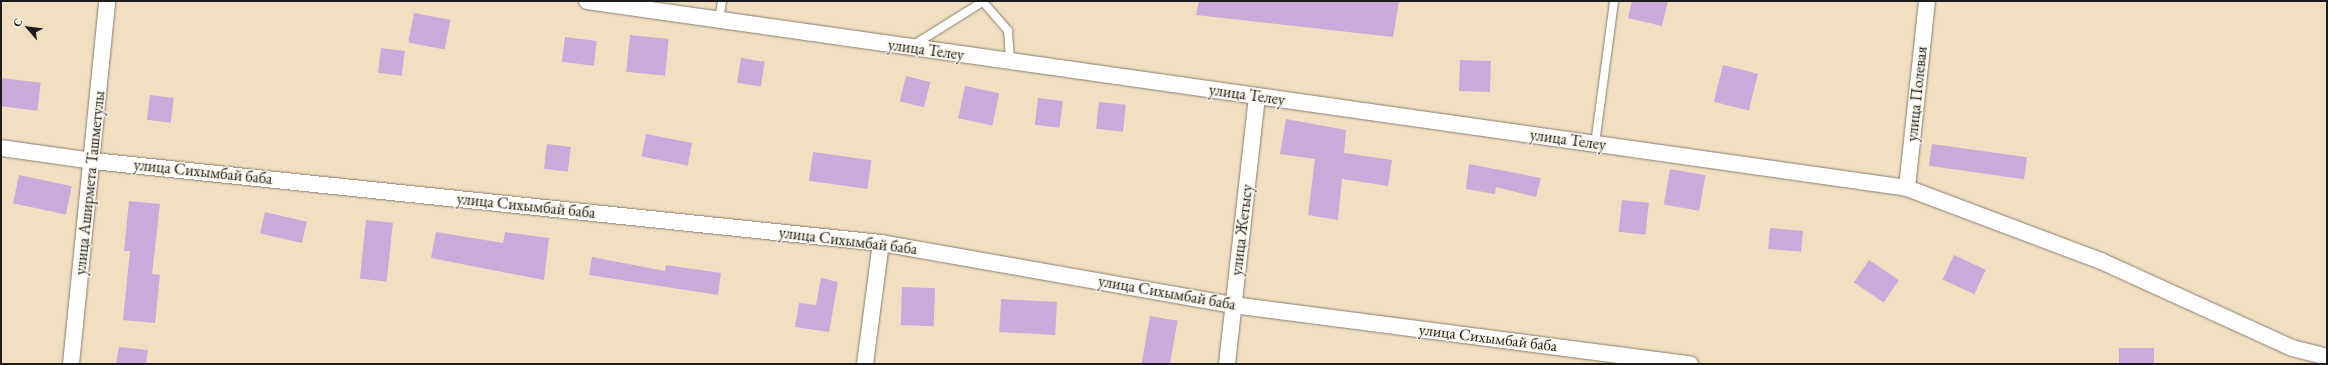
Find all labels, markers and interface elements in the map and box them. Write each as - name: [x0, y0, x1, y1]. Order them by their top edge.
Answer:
- north arrow: [8, 8, 48, 48]
- text: С: [9, 16, 25, 29]
- street label: улица Телеу: [887, 35, 965, 65]
- street label: улица Полевая: [1902, 45, 1932, 143]
- street label: улица Телеу: [1208, 80, 1286, 110]
- street label: улица Аширмета Ташметулы: [71, 90, 109, 276]
- street label: улица Телеу: [1529, 125, 1607, 155]
- street label: улица Сихымбай баба: [133, 155, 273, 189]
- street label: улица Жетысу: [1227, 183, 1257, 277]
- street label: улица Сихымбай баба: [456, 189, 596, 223]
- street label: улица Сихымбай баба: [778, 223, 918, 259]
- street label: улица Сихымбай баба: [1097, 271, 1237, 315]
- street label: улица Сихымбай баба: [1418, 320, 1558, 356]

